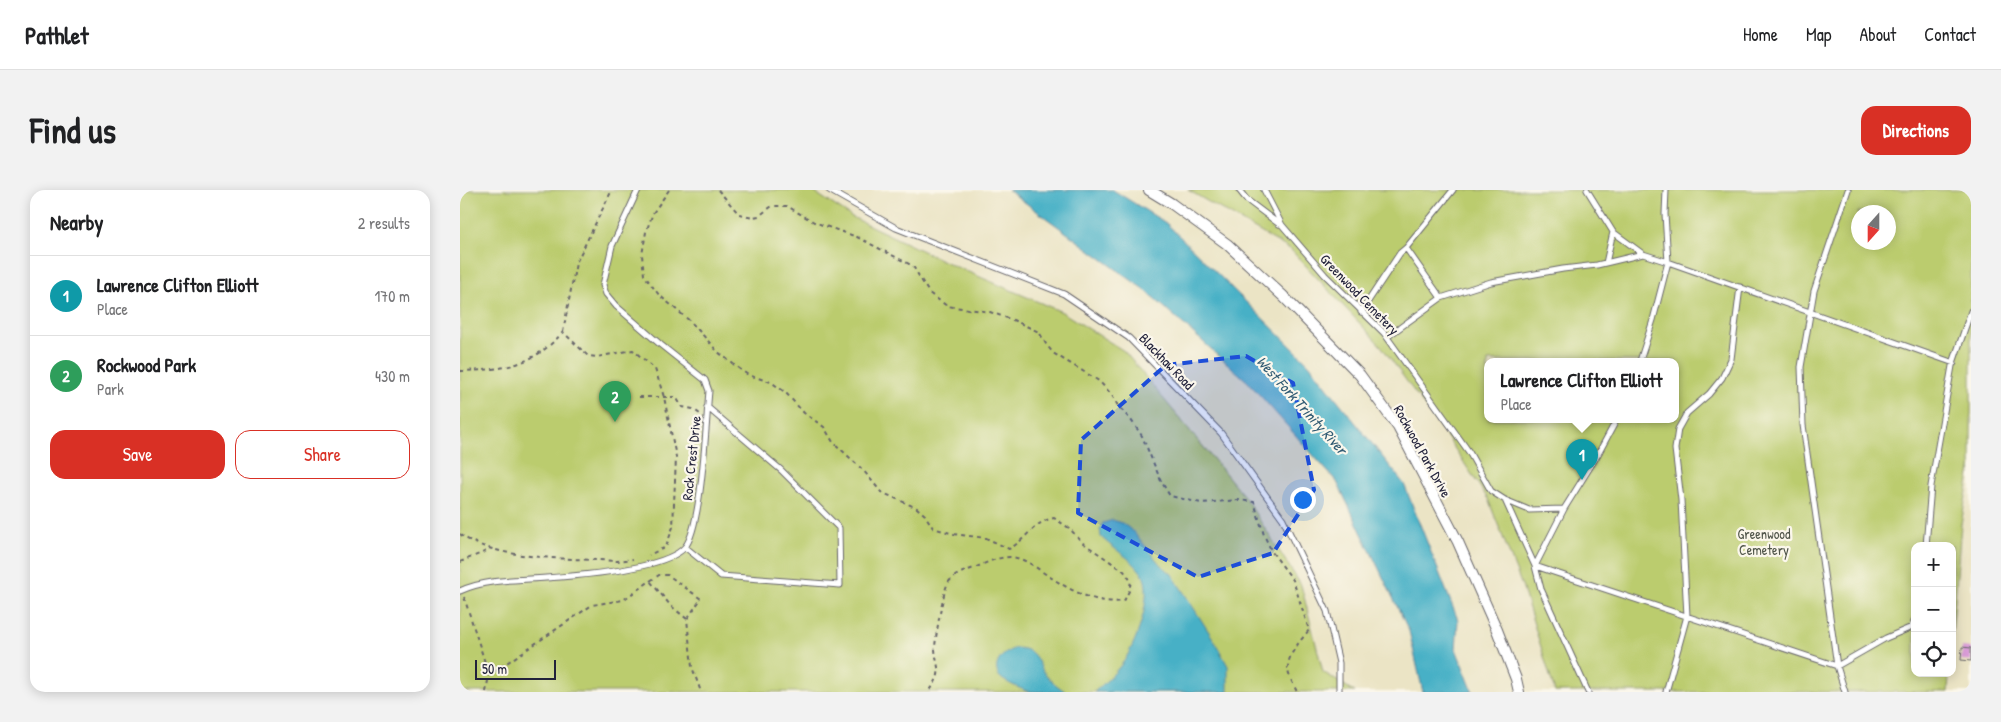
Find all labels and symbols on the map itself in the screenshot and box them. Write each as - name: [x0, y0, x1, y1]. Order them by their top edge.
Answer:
- north arrow: [1851, 205, 1896, 250]
- street label: Greenwood Cemetery: [1316, 249, 1404, 339]
- street label: Blackhaw Road: [1135, 329, 1199, 394]
- water label: West Fork Trinity River: [1252, 351, 1353, 460]
- pin: 2: [599, 381, 631, 422]
- street label: Rockwood Park Drive: [1390, 401, 1456, 501]
- street label: Rock Crest Drive: [677, 414, 705, 501]
- pin: 1: [1566, 439, 1598, 480]
- your location: [1290, 487, 1316, 513]
- park label: Greenwood Cemetery: [1738, 524, 1791, 560]
- scale bar: [475, 657, 556, 680]

